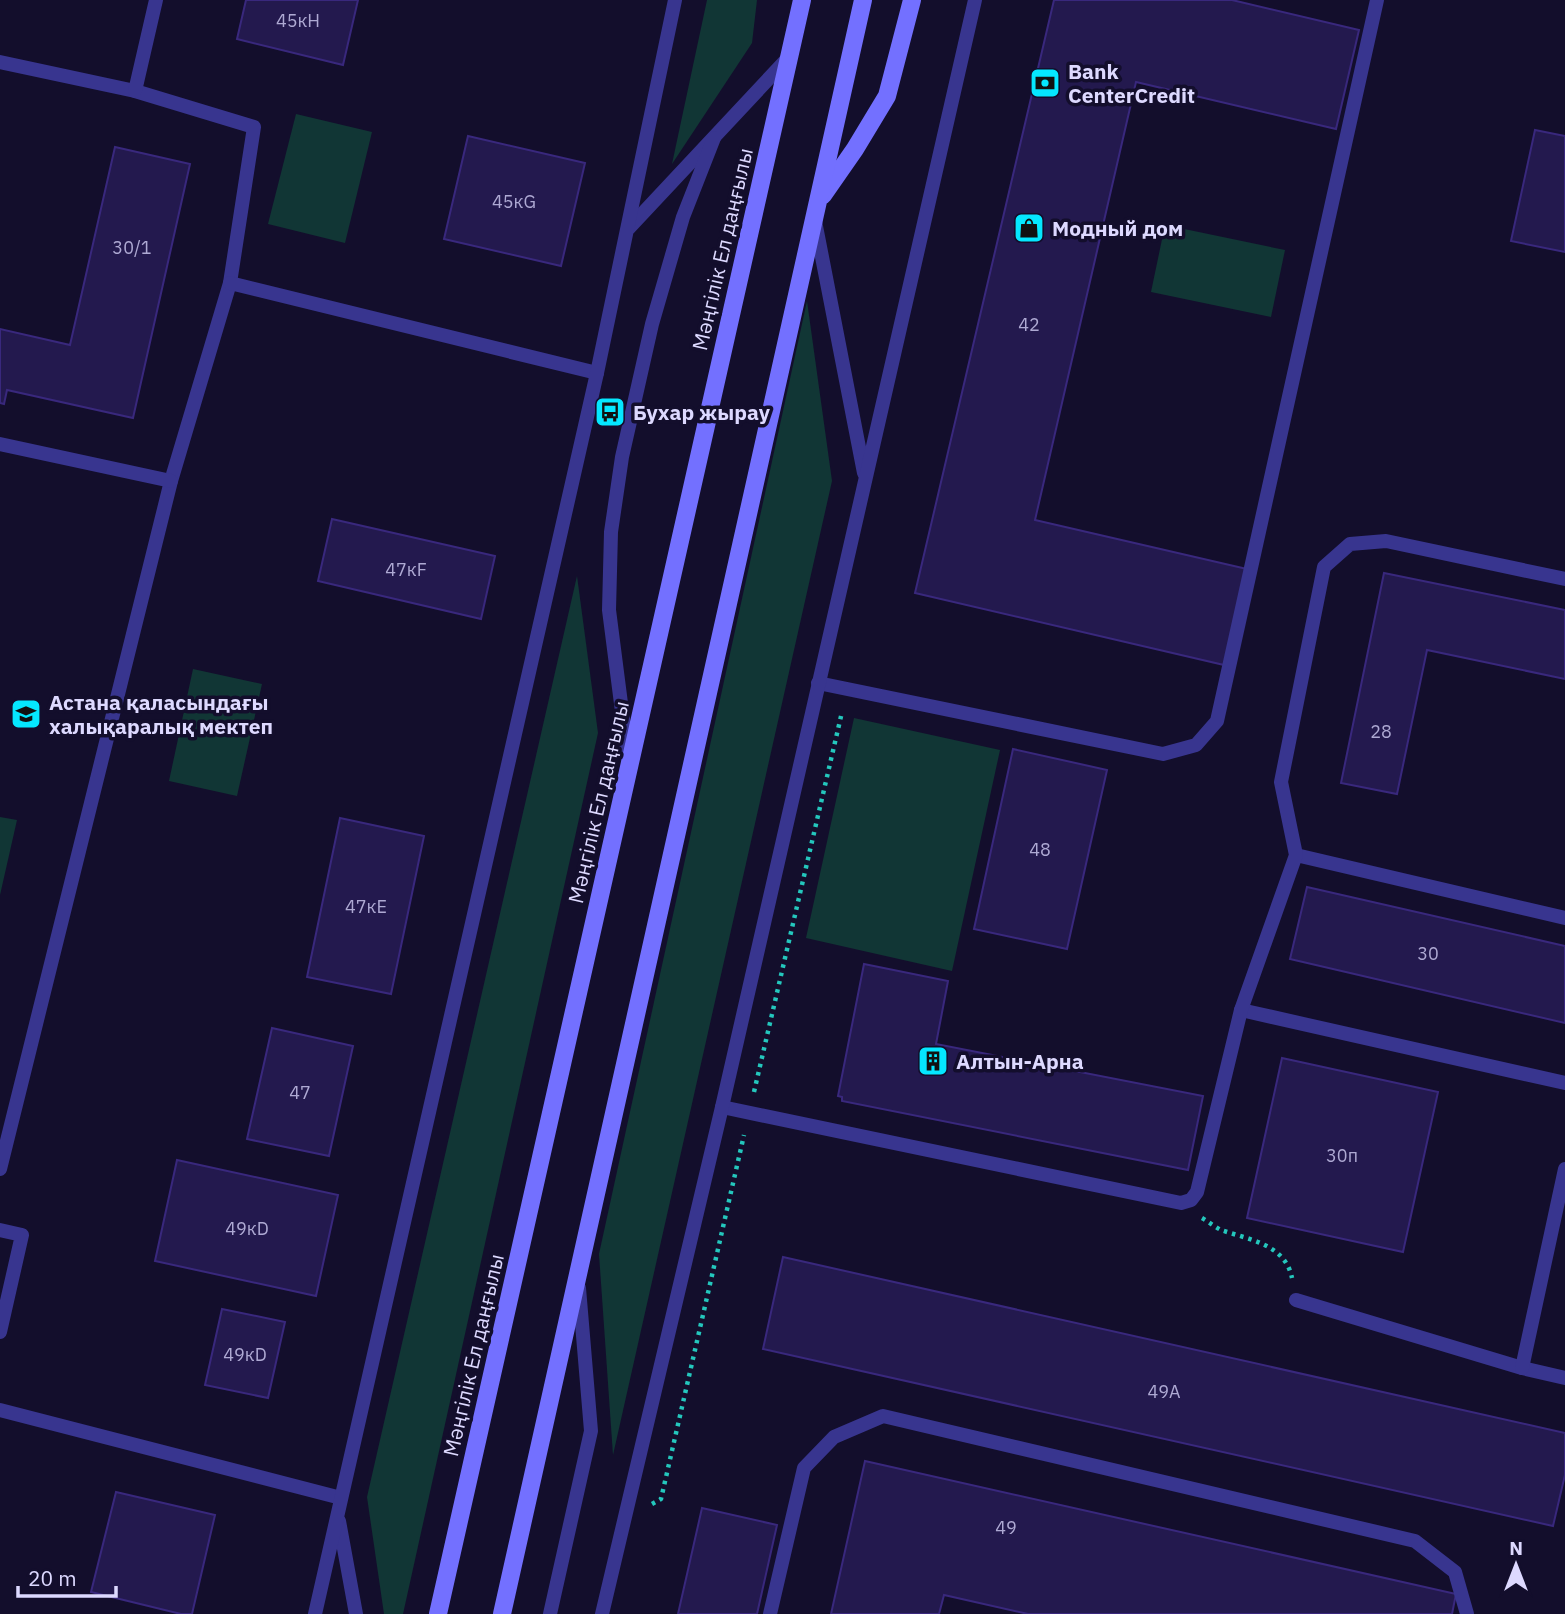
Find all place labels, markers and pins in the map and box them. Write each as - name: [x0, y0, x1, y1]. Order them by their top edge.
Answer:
- place label: Bank CenterCredit: [1068, 57, 1195, 109]
- bank icon: Bank CenterCredit: [1028, 66, 1062, 100]
- shop icon: Модный дом: [1012, 211, 1046, 245]
- place label: Модный дом: [1052, 214, 1183, 242]
- bus stop icon: Бухар жырау: [593, 395, 627, 429]
- place label: Бухар жырау: [633, 398, 771, 426]
- place label: Астана қаласындағы халықаралық мектеп: [49, 688, 273, 740]
- school or university icon: Астана қаласындағы халықаралық мектеп: [9, 697, 43, 731]
- building icon: Алтын-Арна: [916, 1044, 950, 1078]
- place label: Алтын-Арна: [956, 1047, 1084, 1075]

